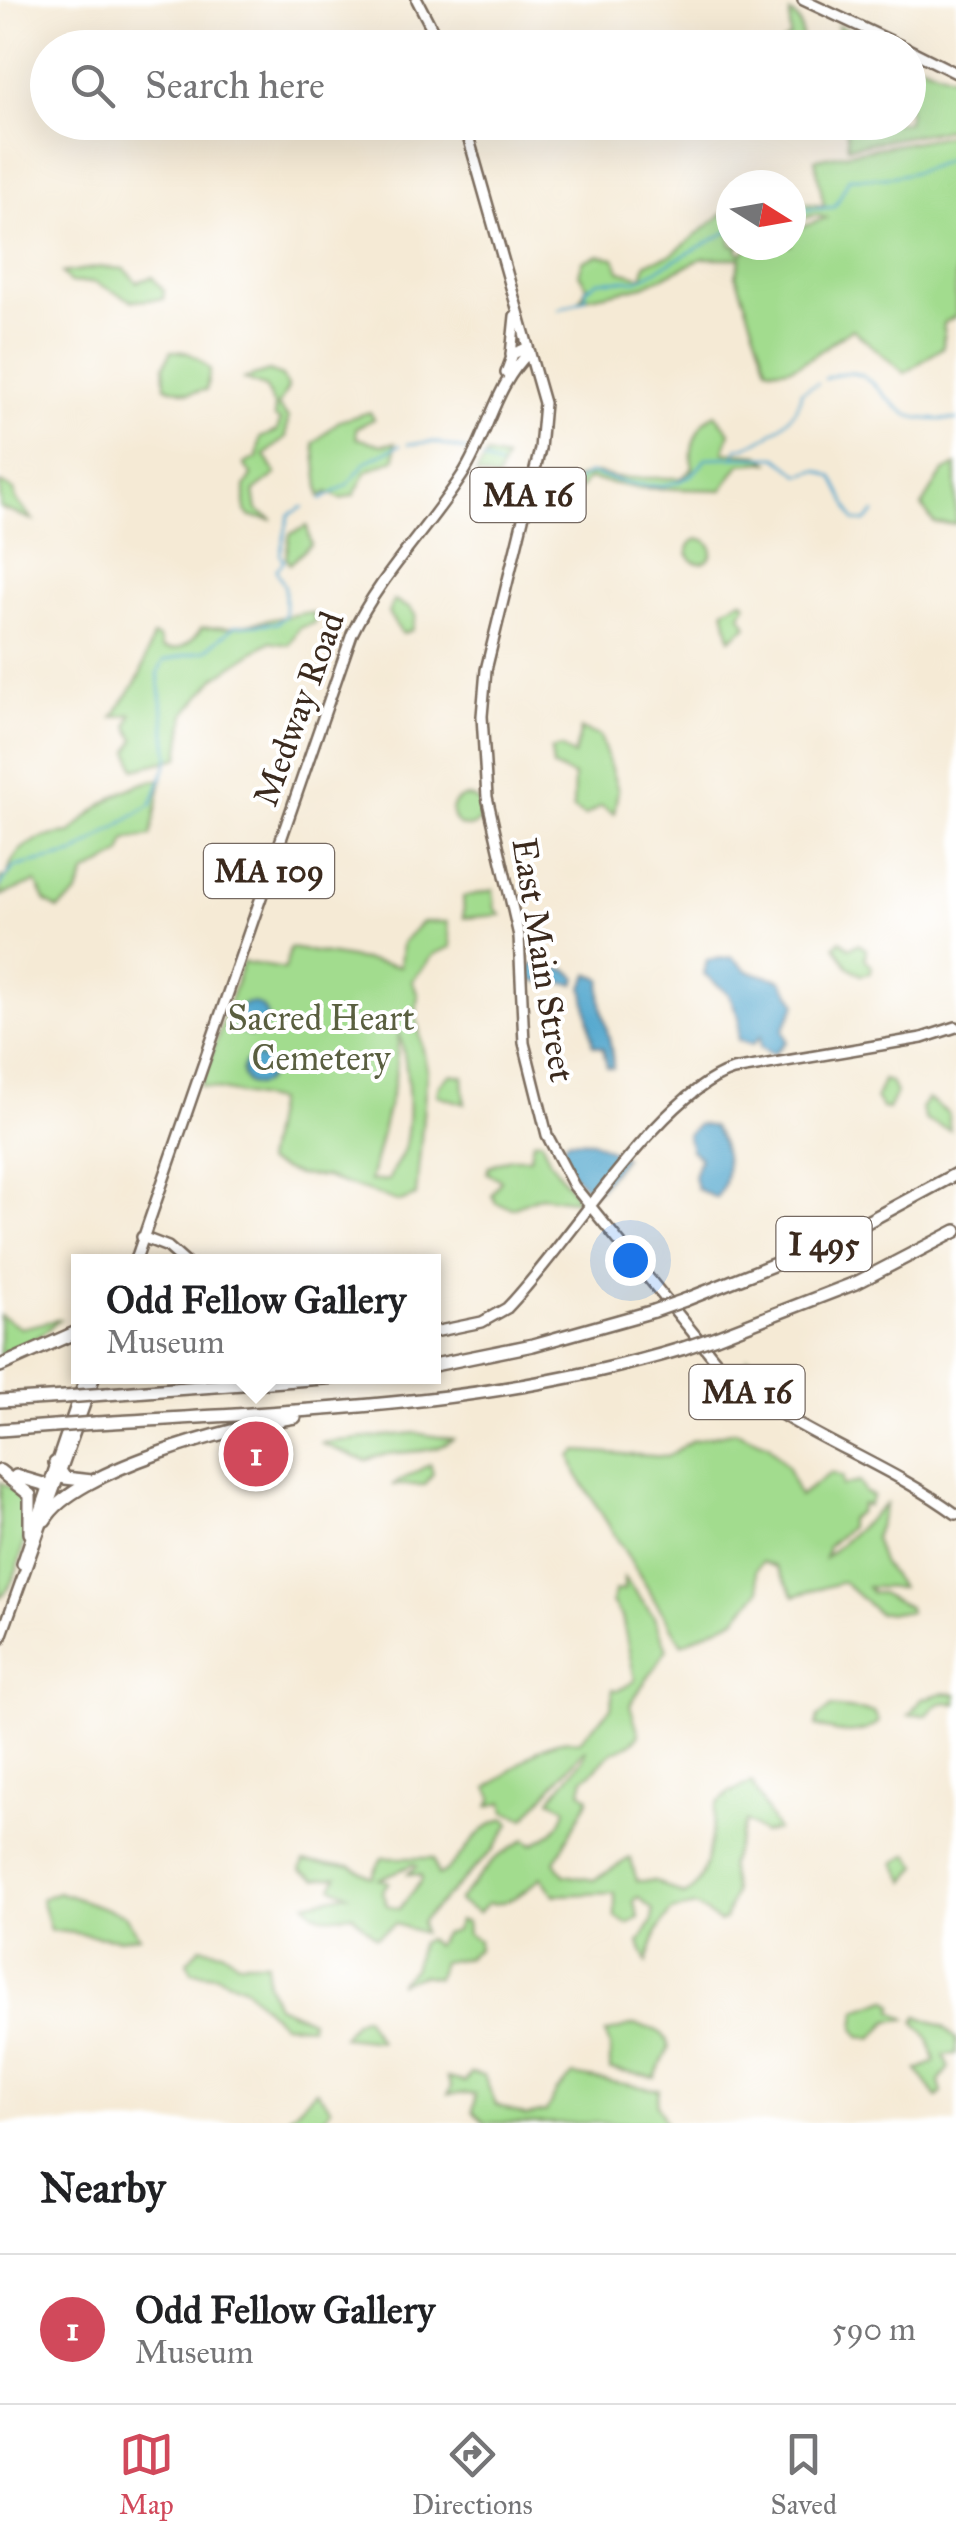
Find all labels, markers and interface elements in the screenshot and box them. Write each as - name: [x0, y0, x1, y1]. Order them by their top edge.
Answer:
- search box: [30, 30, 926, 140]
- icon: search: [65, 58, 120, 113]
- text: Search here: [145, 62, 325, 108]
- north arrow: [716, 170, 806, 260]
- road number: MA 16: [470, 468, 586, 522]
- street label: Medway Road: [244, 606, 354, 812]
- street label: East Main Street: [502, 835, 584, 1085]
- road number: MA 109: [204, 844, 334, 898]
- park label: Sacred Heart Cemetery: [227, 997, 415, 1080]
- road number: I 495: [776, 1217, 872, 1271]
- your location: [605, 1235, 656, 1286]
- popup: [71, 1254, 441, 1384]
- text: Odd Fellow Gallery: [106, 1277, 406, 1323]
- text: Museum: [106, 1323, 225, 1362]
- road number: MA 16: [690, 1365, 804, 1419]
- pin: 1: [224, 1416, 288, 1492]
- text: Nearby: [40, 2162, 165, 2214]
- text: Odd Fellow Gallery: [135, 2287, 435, 2333]
- text: 1: [66, 2310, 79, 2349]
- text: 590 m: [832, 2310, 916, 2349]
- text: Museum: [135, 2333, 254, 2372]
- tab: Map: [119, 2427, 174, 2522]
- tab: Directions: [412, 2427, 533, 2522]
- tab: Saved: [771, 2427, 837, 2522]

